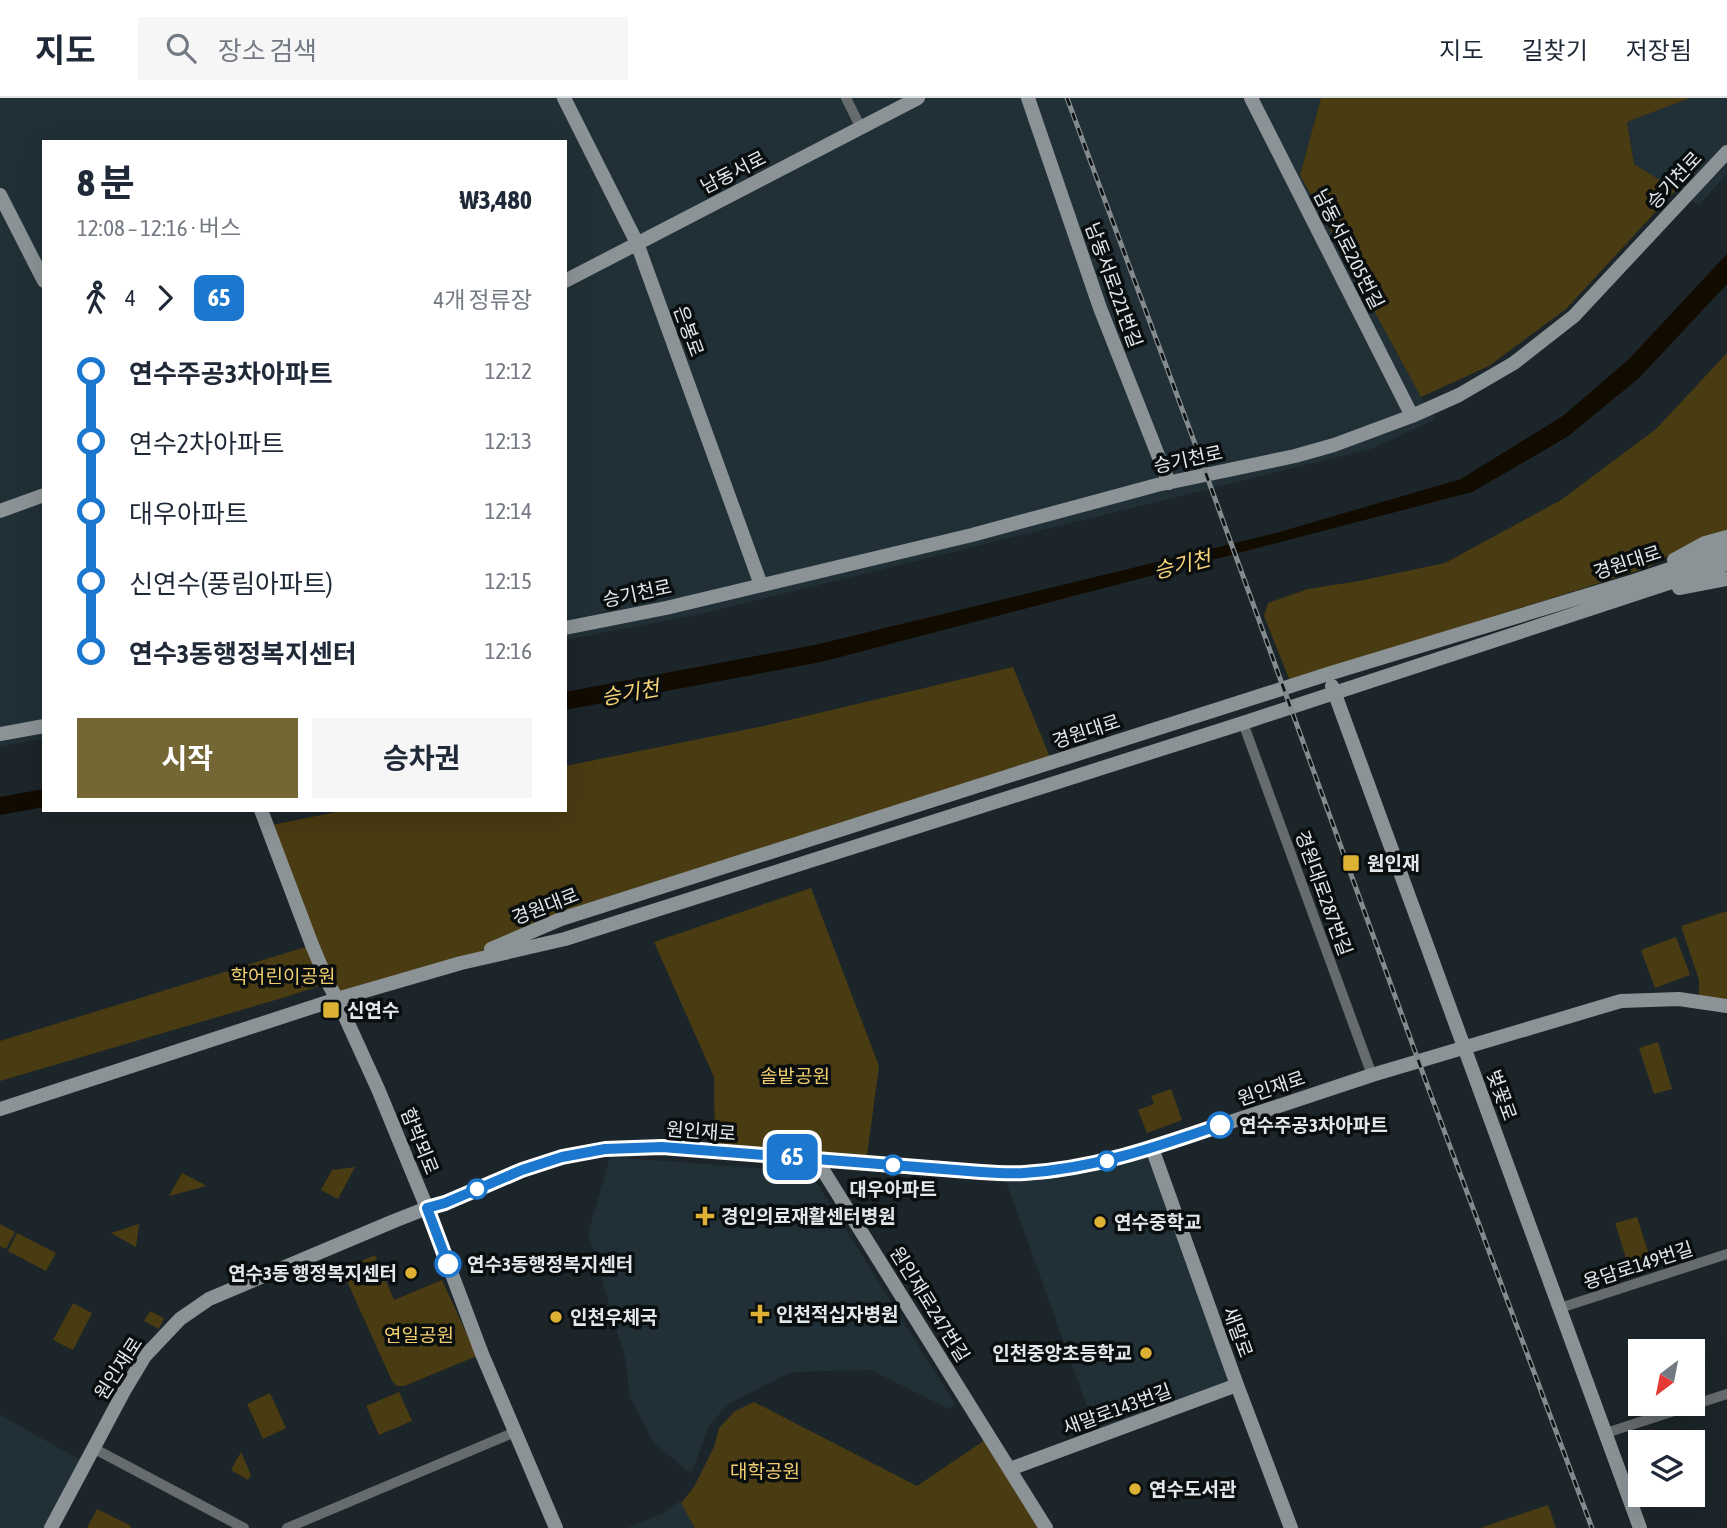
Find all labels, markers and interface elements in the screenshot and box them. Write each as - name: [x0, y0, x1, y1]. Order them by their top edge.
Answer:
- search box: [138, 17, 628, 80]
- icon: search: [162, 29, 200, 67]
- text: 지도: [35, 31, 96, 69]
- text: 장소 검색: [218, 36, 317, 66]
- text: 지도: [1439, 37, 1484, 64]
- text: 길찾기: [1522, 37, 1588, 64]
- text: 저장됨: [1626, 37, 1692, 64]
- street label: 남동서로: [697, 146, 769, 198]
- street label: 승기천로: [1642, 147, 1706, 213]
- text: 8 분: [77, 161, 135, 204]
- text: ₩3,480: [460, 185, 532, 215]
- street label: 남동서로205번길: [1309, 185, 1389, 313]
- text: 12:08 – 12:16 · 버스: [77, 215, 241, 241]
- street label: 남동서로221번길: [1081, 219, 1147, 351]
- icon: walk: [77, 279, 115, 317]
- icon: forward: [146, 279, 184, 317]
- text: 65: [208, 284, 230, 311]
- text: 4: [125, 285, 136, 311]
- text: 4개 정류장: [433, 287, 532, 313]
- street label: 은봉로: [670, 303, 708, 359]
- text: 12:12: [485, 358, 532, 384]
- text: 연수주공3차아파트: [129, 359, 333, 389]
- text: 12:13: [485, 428, 532, 454]
- text: 연수2차아파트: [129, 429, 285, 459]
- street label: 승기천로: [1152, 441, 1224, 477]
- text: 12:14: [485, 498, 532, 524]
- text: 대우아파트: [129, 499, 249, 529]
- street label: 경원대로: [1590, 541, 1664, 583]
- water label: 승기천: [1151, 545, 1216, 583]
- text: 12:15: [485, 568, 532, 594]
- text: 신연수(풍림아파트): [129, 569, 333, 599]
- street label: 승기천로: [601, 575, 673, 611]
- text: 12:16: [485, 638, 532, 664]
- text: 연수3동행정복지센터: [129, 639, 357, 669]
- water label: 승기천: [599, 675, 663, 709]
- street label: 경원대로: [1049, 710, 1123, 752]
- button: 시작: [77, 718, 298, 798]
- button: 승차권: [312, 718, 532, 798]
- street label: 경원대로287번길: [1291, 827, 1357, 959]
- place label: 원인재: [1367, 852, 1419, 874]
- marker: 원인재: [1341, 853, 1361, 873]
- street label: 경원대로: [508, 883, 582, 929]
- park label: 학어린이공원: [231, 965, 335, 987]
- place label: 신연수: [347, 999, 399, 1021]
- marker: 신연수: [321, 1000, 341, 1020]
- park label: 솔밭공원: [760, 1065, 830, 1087]
- street label: 원인재로: [1234, 1066, 1308, 1110]
- street label: 벚꽃로: [1483, 1067, 1521, 1123]
- street label: 함박뫼로: [397, 1104, 443, 1178]
- marker: 연수주공3차아파트: [1207, 1112, 1233, 1138]
- place label: 연수주공3차아파트: [1239, 1114, 1388, 1136]
- street label: 원인재로: [665, 1118, 737, 1144]
- line badge: 65: [760, 1134, 824, 1180]
- text: 65: [781, 1143, 803, 1170]
- unlabelled marker: [1097, 1151, 1117, 1171]
- marker: 대우아파트: [883, 1155, 903, 1175]
- place label: 대우아파트: [849, 1178, 937, 1200]
- unlabelled marker: [467, 1179, 487, 1199]
- place label: 경인의료재활센터병원: [721, 1205, 896, 1227]
- marker: 경인의료재활센터병원: [695, 1206, 715, 1226]
- place label: 연수중학교: [1114, 1211, 1201, 1233]
- marker: 연수중학교: [1092, 1214, 1108, 1230]
- street label: 용담로149번길: [1580, 1237, 1696, 1293]
- street label: 원인재로247번길: [886, 1242, 974, 1366]
- marker: 연수3동행정복지센터: [435, 1251, 461, 1277]
- place label: 연수3동행정복지센터: [467, 1253, 633, 1275]
- place label: 연수3동 행정복지센터: [228, 1262, 397, 1284]
- marker: 연수3동 행정복지센터: [403, 1265, 419, 1281]
- place label: 인천적십자병원: [776, 1303, 898, 1325]
- marker: 인천적십자병원: [750, 1304, 770, 1324]
- street label: 새말로: [1219, 1304, 1257, 1360]
- place label: 인천우체국: [570, 1306, 657, 1328]
- marker: 인천우체국: [548, 1309, 564, 1325]
- park label: 연일공원: [384, 1324, 454, 1346]
- street label: 원인재로: [90, 1333, 146, 1403]
- north arrow: [1628, 1339, 1704, 1416]
- map controls: [1628, 1339, 1705, 1507]
- place label: 인천중앙초등학교: [992, 1342, 1132, 1364]
- marker: 인천중앙초등학교: [1138, 1345, 1154, 1361]
- street label: 새말로143번길: [1060, 1379, 1174, 1439]
- button: layers: [1628, 1430, 1705, 1507]
- park label: 대학공원: [730, 1460, 800, 1482]
- place label: 연수도서관: [1149, 1478, 1237, 1500]
- marker: 연수도서관: [1127, 1481, 1143, 1497]

